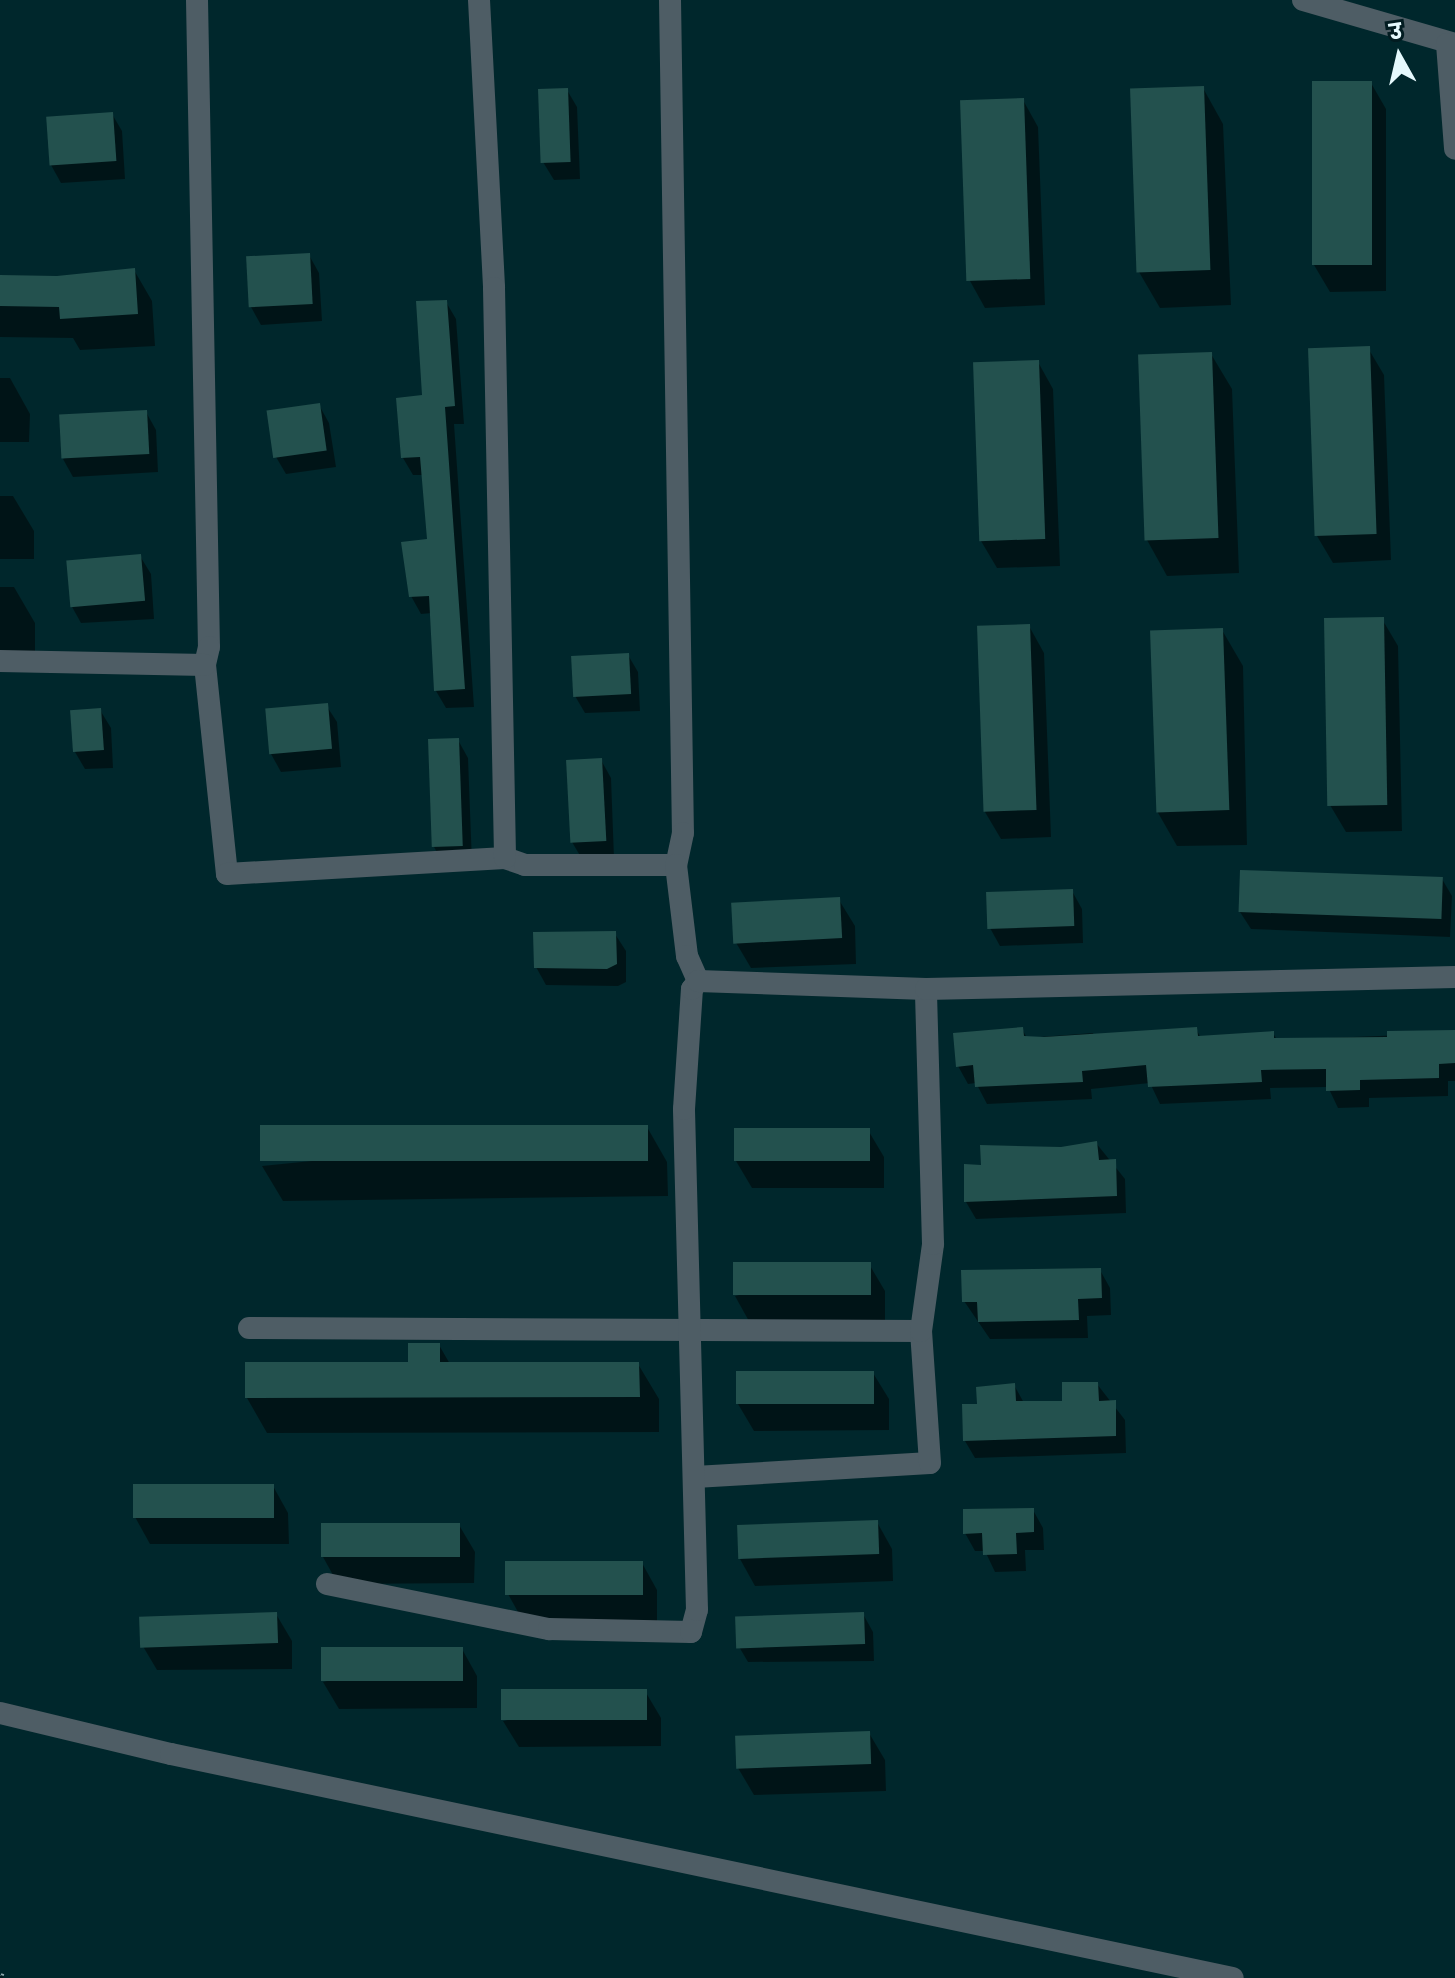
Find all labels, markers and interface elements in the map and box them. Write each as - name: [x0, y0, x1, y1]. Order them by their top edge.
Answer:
- north arrow: [1359, 16, 1439, 96]
- text: उ: [1387, 16, 1404, 48]

